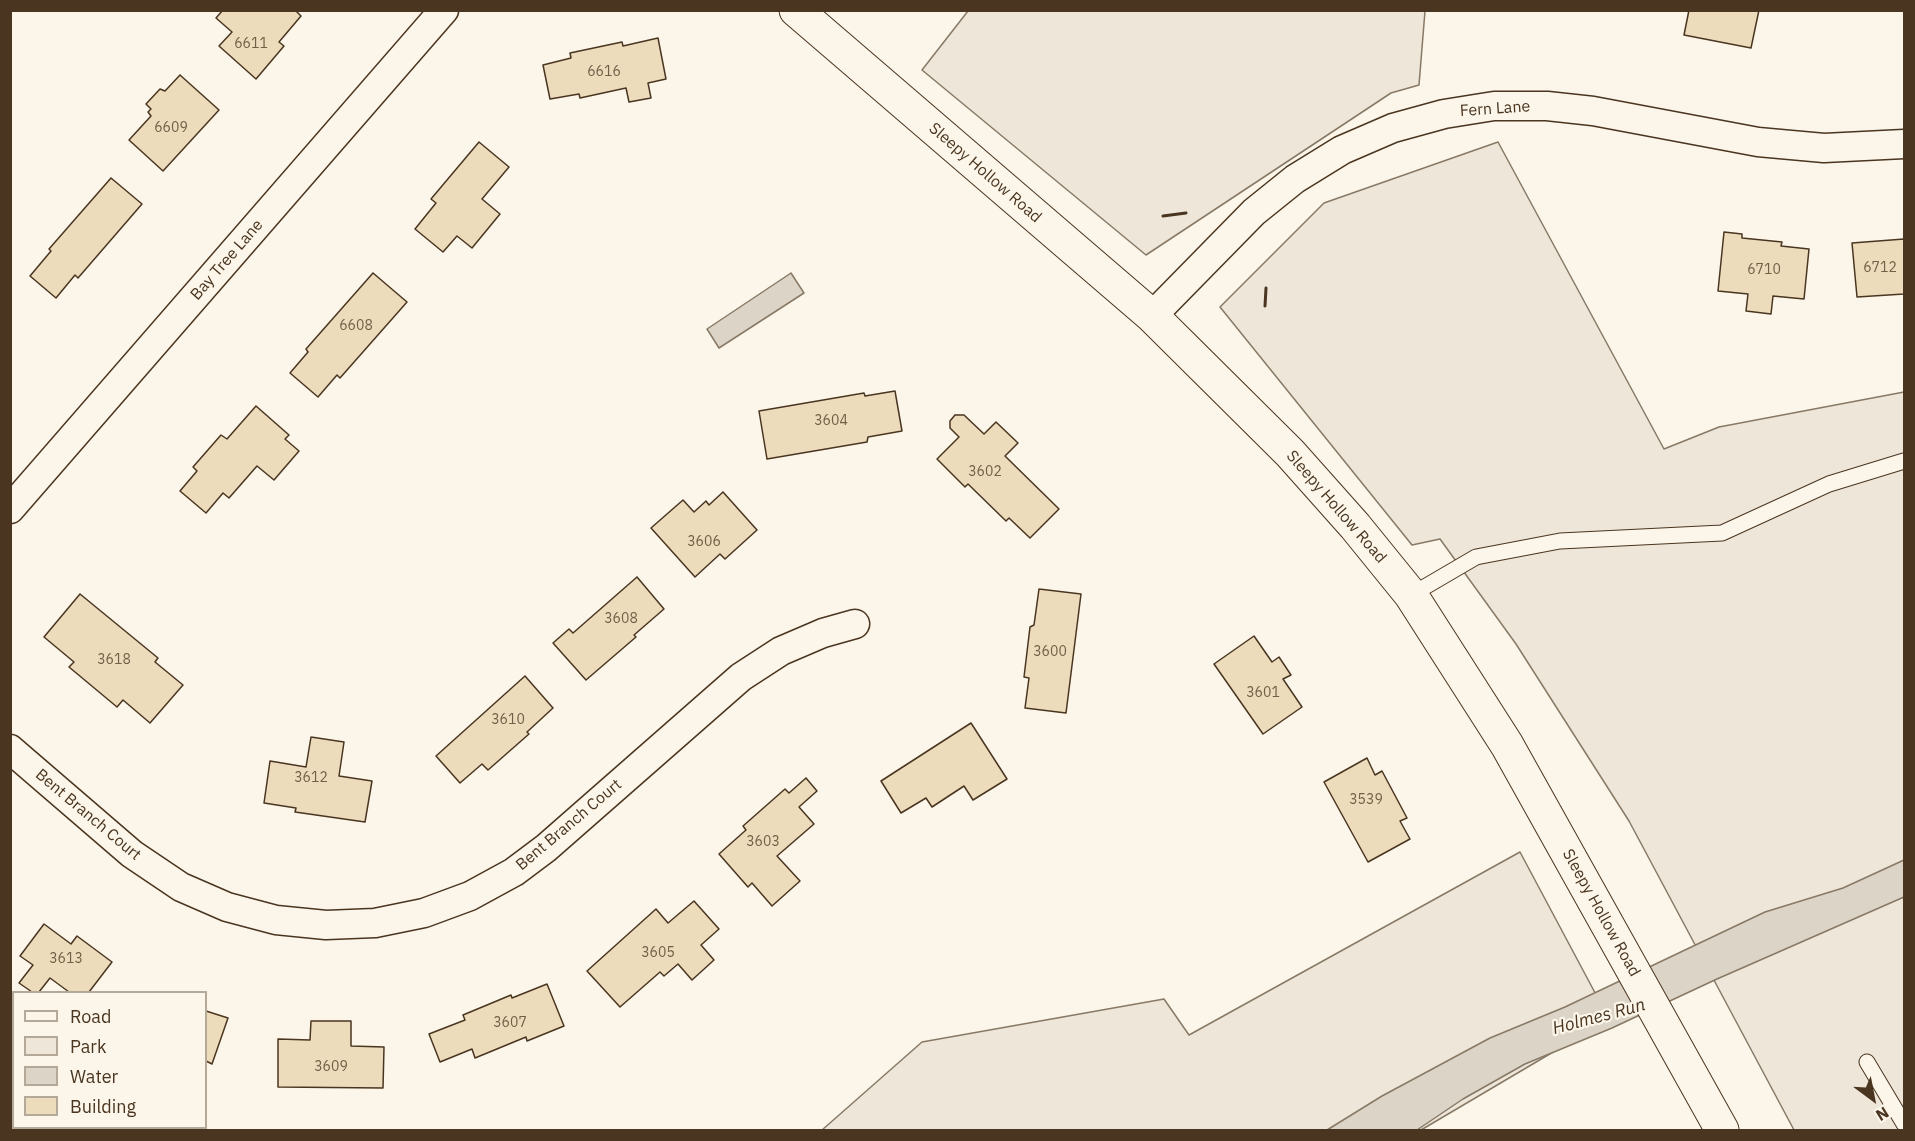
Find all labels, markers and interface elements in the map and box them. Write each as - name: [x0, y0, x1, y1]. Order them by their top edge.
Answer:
- house number: 6611: [234, 36, 268, 52]
- house number: 6616: [587, 64, 621, 80]
- street label: Fern Lane: [1459, 97, 1531, 121]
- street label: Sleepy Hollow Road: [925, 119, 1045, 227]
- house number: 6609: [154, 120, 188, 136]
- street label: Bay Tree Lane: [187, 216, 267, 304]
- house number: 6712: [1863, 260, 1897, 276]
- house number: 6710: [1747, 262, 1781, 278]
- house number: 6608: [339, 318, 373, 334]
- house number: 3604: [814, 413, 848, 429]
- street label: Sleepy Hollow Road: [1282, 447, 1390, 567]
- house number: 3602: [968, 464, 1002, 480]
- house number: 3606: [687, 534, 721, 550]
- house number: 3608: [604, 611, 638, 627]
- house number: 3600: [1033, 644, 1067, 660]
- house number: 3618: [97, 652, 131, 668]
- house number: 3601: [1246, 685, 1280, 701]
- house number: 3610: [491, 712, 525, 728]
- street label: Bent Branch Court: [31, 765, 145, 865]
- house number: 3612: [294, 770, 328, 786]
- street label: Bent Branch Court: [512, 775, 626, 875]
- house number: 3539: [1349, 792, 1383, 808]
- house number: 3603: [746, 834, 780, 850]
- street label: Sleepy Hollow Road: [1558, 846, 1644, 980]
- house number: 3605: [641, 945, 675, 961]
- house number: 3613: [49, 951, 83, 967]
- legend: [12, 991, 207, 1129]
- water label: Holmes Run: [1550, 994, 1648, 1040]
- text: Road: [70, 1005, 111, 1028]
- house number: 3607: [493, 1015, 527, 1031]
- text: Park: [70, 1035, 106, 1058]
- house number: 3609: [314, 1059, 348, 1075]
- text: Water: [70, 1065, 118, 1088]
- north arrow: [1843, 1069, 1903, 1129]
- text: Building: [70, 1095, 136, 1118]
- text: N: [1872, 1103, 1893, 1126]

